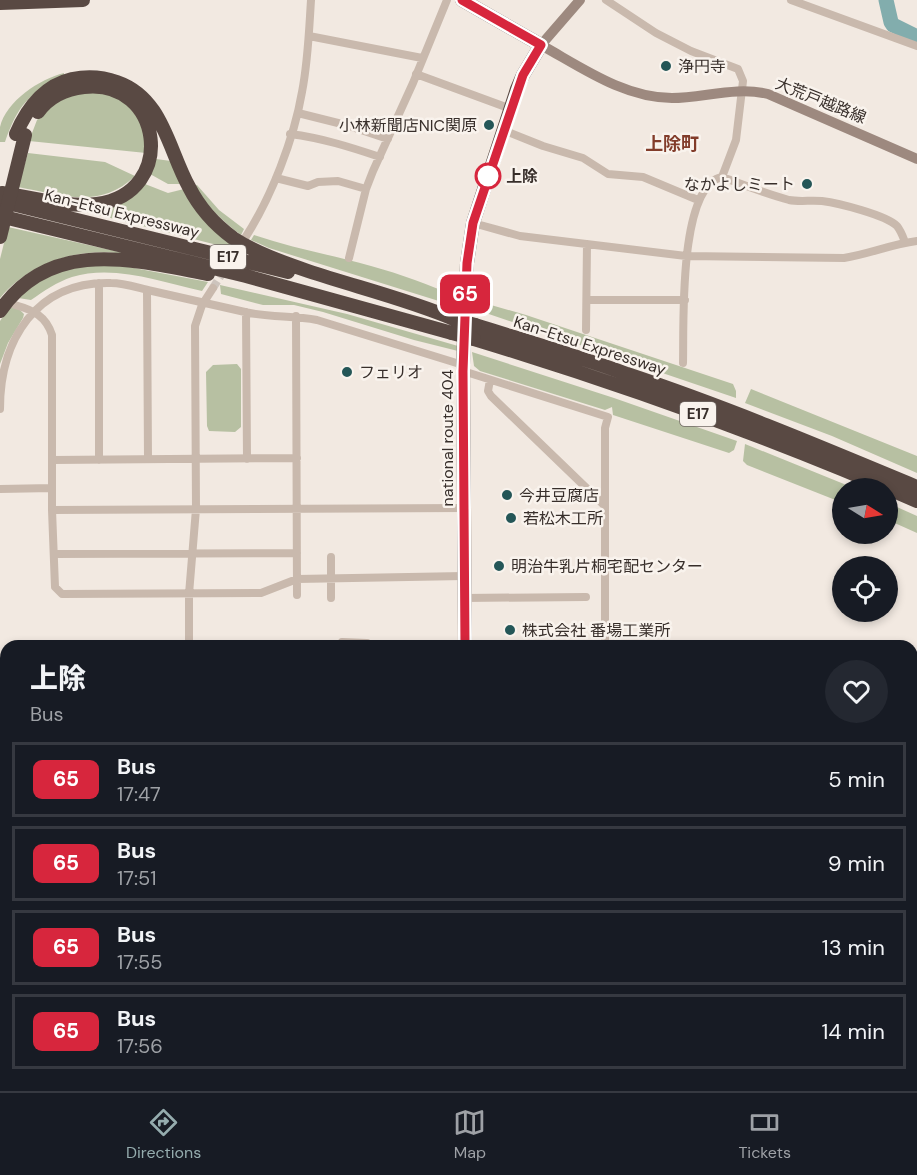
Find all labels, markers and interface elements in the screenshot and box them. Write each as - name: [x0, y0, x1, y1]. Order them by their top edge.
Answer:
- place label: 浄円寺: [678, 56, 726, 77]
- marker: 浄円寺: [659, 59, 673, 73]
- street label: 大荒戸越路線: [772, 73, 869, 128]
- place label: 小林新聞店NIC関原: [339, 115, 477, 136]
- marker: 小林新聞店NIC関原: [482, 118, 496, 132]
- district label: 上除町: [645, 132, 699, 156]
- marker: 上除: [475, 163, 501, 189]
- place label: 上除: [506, 166, 538, 187]
- place label: なかよしミート: [684, 174, 795, 195]
- marker: なかよしミート: [800, 177, 814, 191]
- street label: Kan-Etsu Expressway: [42, 184, 202, 243]
- road number: E17: [210, 245, 246, 269]
- line badge: 65: [438, 274, 492, 314]
- text: 65: [452, 280, 478, 308]
- street label: Kan-Etsu Expressway: [511, 311, 669, 380]
- place label: フェリオ: [359, 362, 423, 383]
- marker: フェリオ: [340, 365, 354, 379]
- street label: national route 404: [437, 369, 458, 507]
- road number: E17: [680, 402, 716, 426]
- north arrow: [832, 478, 898, 544]
- map controls: [832, 478, 898, 622]
- place label: 今井豆腐店: [519, 485, 599, 506]
- marker: 今井豆腐店: [500, 488, 514, 502]
- place label: 若松木工所: [523, 508, 603, 529]
- marker: 若松木工所: [504, 511, 518, 525]
- place label: 明治牛乳片桐宅配センター: [511, 556, 703, 577]
- button: locate: [832, 556, 898, 622]
- marker: 明治牛乳片桐宅配センター: [492, 559, 506, 573]
- place label: 株式会社 番場工業所: [522, 620, 670, 641]
- marker: 株式会社 番場工業所: [503, 623, 517, 637]
- text: 上除: [30, 660, 86, 697]
- button: heart: [825, 660, 888, 723]
- text: Bus: [30, 701, 64, 727]
- text: Bus: [117, 752, 156, 781]
- text: 65: [53, 765, 79, 793]
- text: 5 min: [828, 765, 885, 794]
- text: 17:47: [117, 781, 161, 807]
- text: Bus: [117, 836, 156, 865]
- text: 65: [53, 849, 79, 877]
- text: 9 min: [828, 849, 885, 878]
- text: 17:51: [117, 865, 156, 891]
- text: Bus: [117, 920, 156, 949]
- text: 65: [53, 933, 79, 961]
- text: 13 min: [822, 933, 885, 962]
- text: 17:55: [117, 949, 162, 975]
- text: Bus: [117, 1004, 156, 1033]
- text: 65: [53, 1017, 79, 1045]
- text: 14 min: [821, 1017, 885, 1046]
- text: 17:56: [117, 1033, 163, 1059]
- tab: Directions: [126, 1106, 201, 1163]
- tab: Map: [453, 1106, 486, 1163]
- tab: Tickets: [738, 1106, 791, 1163]

